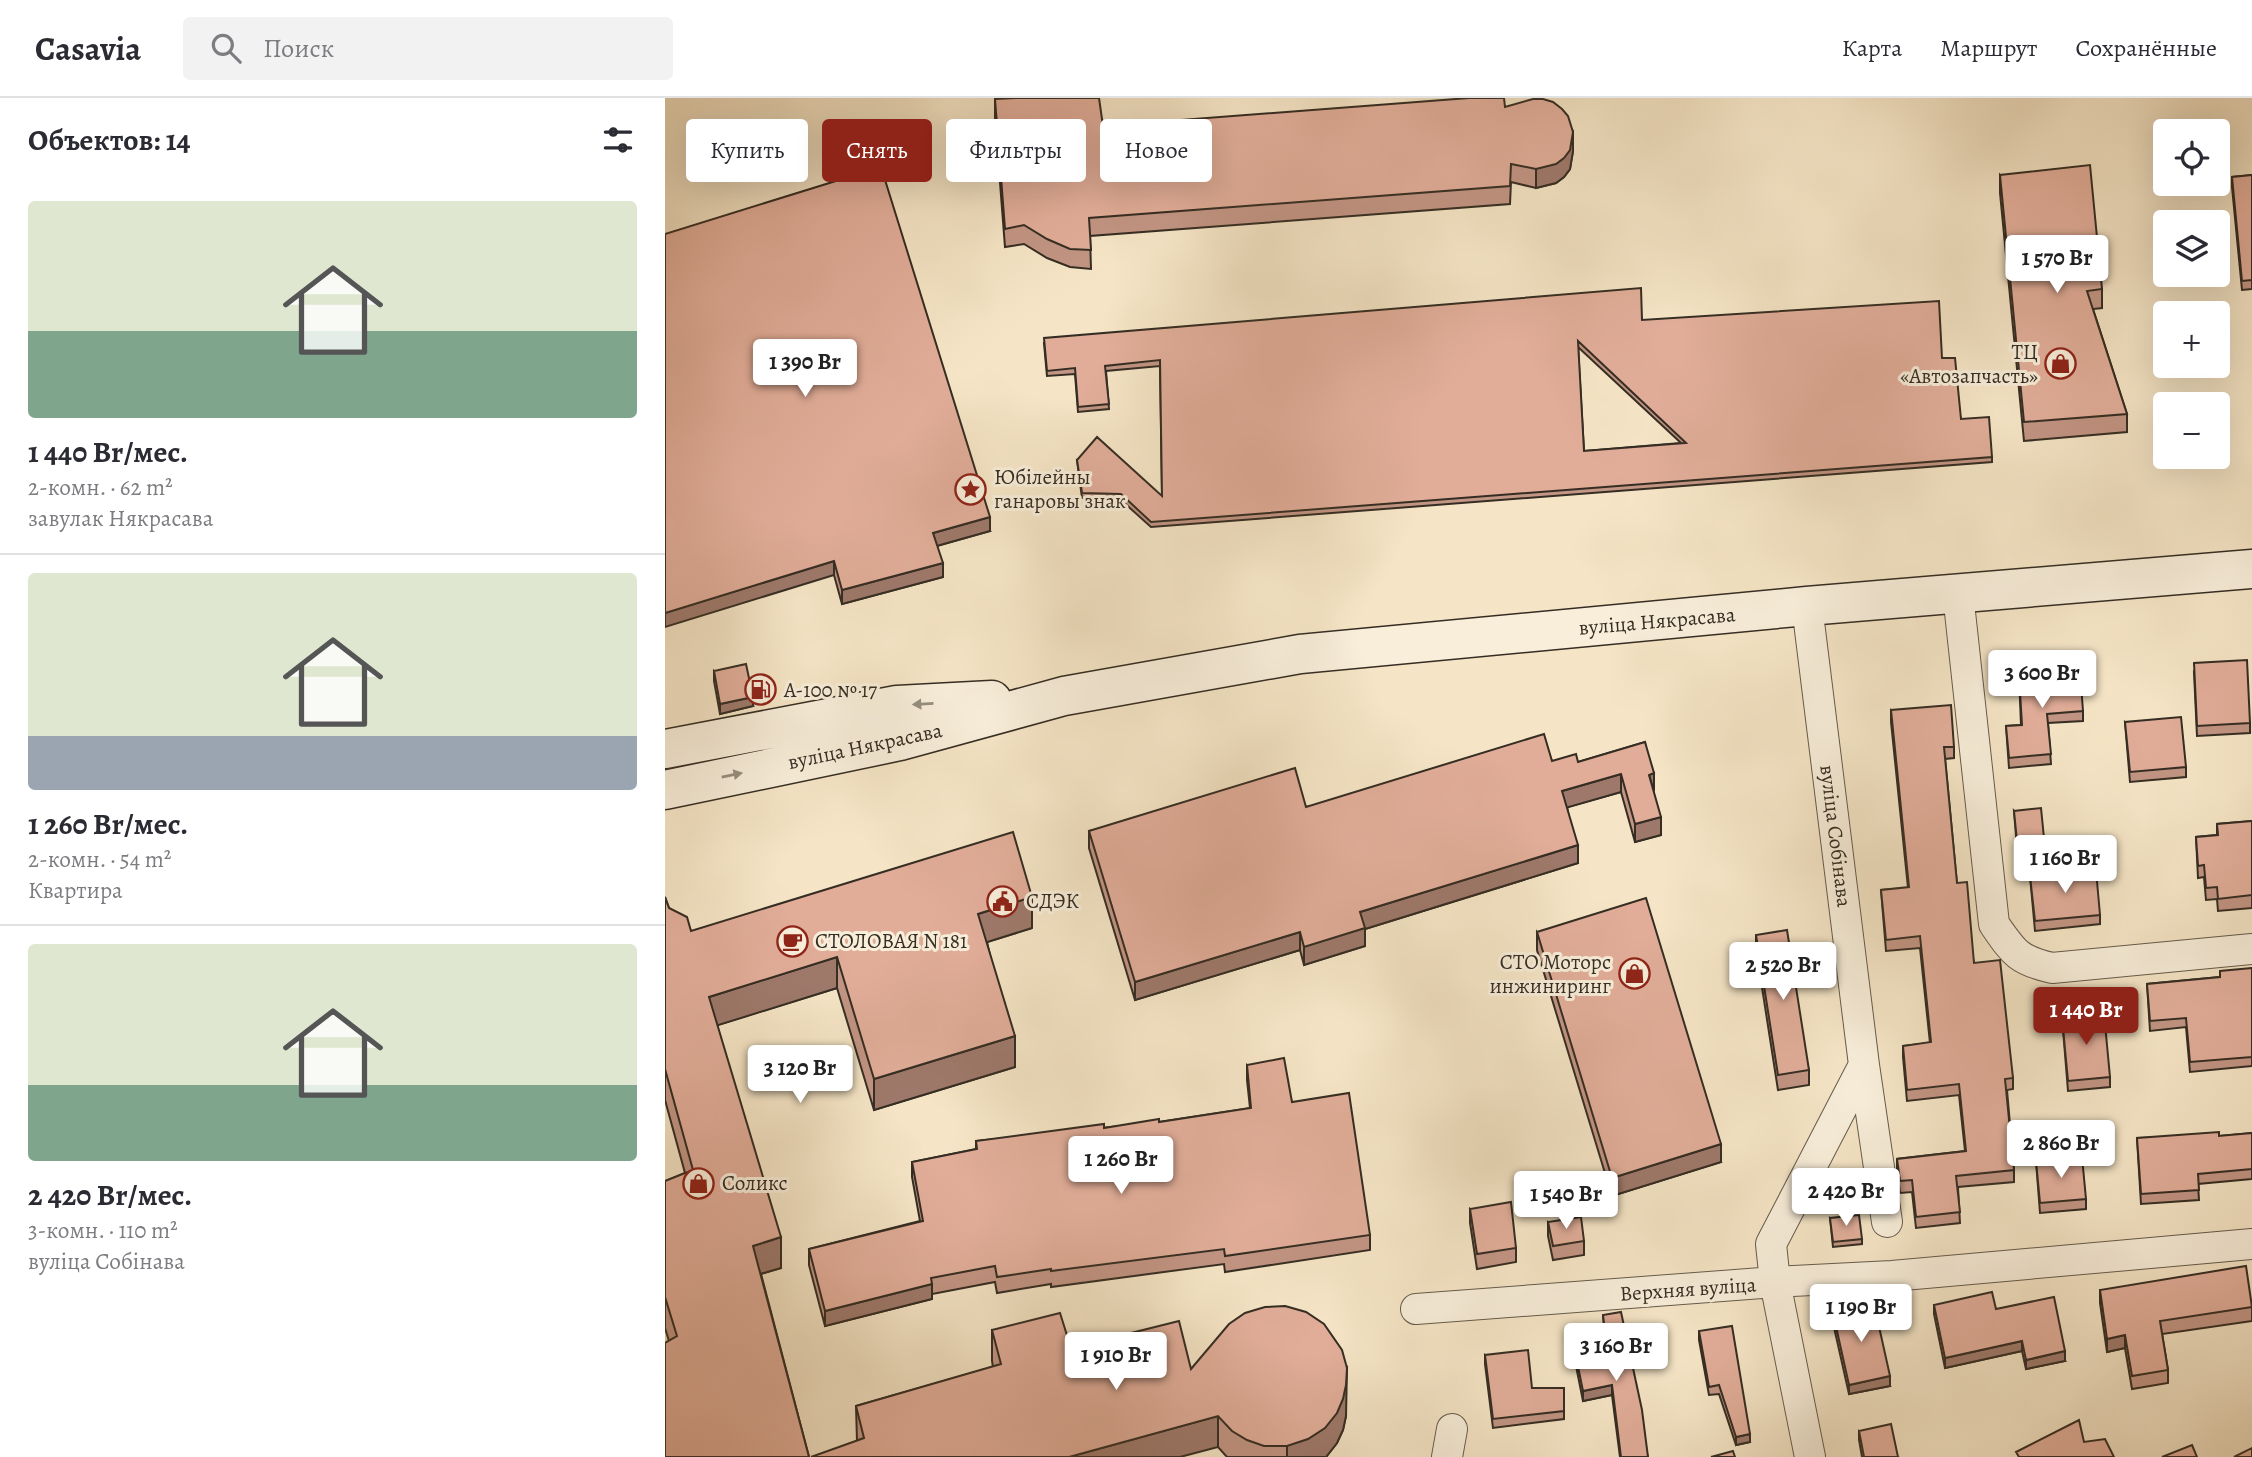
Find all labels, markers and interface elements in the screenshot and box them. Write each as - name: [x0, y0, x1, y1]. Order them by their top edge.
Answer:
- search box: [183, 17, 673, 80]
- text: Casavia: [35, 26, 141, 71]
- icon: search: [207, 29, 245, 67]
- text: Поиск: [263, 31, 334, 66]
- text: Карта: [1842, 32, 1902, 64]
- text: Маршрут: [1940, 32, 2038, 64]
- text: Сохранённые: [2076, 32, 2217, 64]
- chip: Купить: [686, 119, 808, 182]
- chip: Снять: [822, 119, 932, 182]
- chip: Фильтры: [946, 119, 1086, 182]
- chip: Новое: [1100, 119, 1212, 182]
- map controls: [2153, 119, 2230, 469]
- button: locate: [2153, 119, 2230, 196]
- text: Объектов: 14: [28, 120, 190, 160]
- icon: filters: [599, 121, 637, 159]
- button: layers: [2153, 210, 2230, 287]
- pin: 1 570 Br: [1985, 236, 2129, 295]
- text: 1 570 Br: [2021, 242, 2093, 273]
- icon: home: [270, 247, 396, 373]
- button: +: [2153, 301, 2230, 378]
- place label: ТЦ «Автозапчасть»: [1900, 338, 2038, 390]
- pin: 1 390 Br: [733, 340, 877, 399]
- text: 1 390 Br: [769, 346, 841, 377]
- shop icon: ТЦ «Автозапчасть»: [2044, 347, 2078, 381]
- button: −: [2153, 392, 2230, 469]
- text: 1 440 Br/мес.: [28, 432, 188, 472]
- place label: Юбілейны ганаровы знак: [994, 463, 1126, 515]
- text: 2-комн. · 62 m²: [28, 472, 173, 503]
- place icon: Юбілейны ганаровы знак: [954, 472, 988, 506]
- text: завулак Някрасава: [28, 503, 213, 534]
- street label: вуліца Някрасава: [1577, 600, 1737, 642]
- icon: home: [270, 619, 396, 745]
- pin: 3 600 Br: [1970, 650, 2114, 710]
- text: 3 600 Br: [2004, 657, 2080, 688]
- fuel station icon: А-100 № 17: [744, 673, 778, 707]
- place label: А-100 № 17: [783, 676, 877, 704]
- one-way arrow: [912, 698, 934, 709]
- street label: вуліца Някрасава: [785, 716, 945, 776]
- street label: вуліца Собінава: [1813, 763, 1859, 909]
- one-way arrow: [721, 770, 743, 781]
- text: 1 260 Br/мес.: [28, 804, 188, 844]
- pin: 1 160 Br: [1993, 836, 2137, 895]
- text: 1 160 Br: [2030, 842, 2100, 873]
- text: 2-комн. · 54 m²: [28, 844, 171, 875]
- text: Квартира: [28, 875, 123, 906]
- public building icon: СДЭК: [986, 884, 1020, 918]
- place label: СДЭК: [1026, 887, 1080, 915]
- cafe icon: СТОЛОВАЯ N 181: [775, 924, 809, 958]
- place label: СТОЛОВАЯ N 181: [815, 927, 967, 955]
- pin: 2 520 Br: [1711, 942, 1855, 1002]
- place label: СТО Моторс инжиниринг: [1490, 948, 1611, 1000]
- text: 2 520 Br: [1745, 949, 1821, 980]
- shop icon: СТО Моторс инжиниринг: [1617, 957, 1651, 991]
- pin: 1 440 Br: [2014, 988, 2158, 1047]
- icon: home: [270, 990, 396, 1116]
- text: 1 440 Br: [2049, 994, 2123, 1025]
- pin: 3 120 Br: [728, 1046, 872, 1105]
- text: 3 120 Br: [764, 1052, 836, 1083]
- pin: 2 860 Br: [1989, 1121, 2133, 1180]
- text: 2 860 Br: [2023, 1127, 2099, 1158]
- pin: 1 260 Br: [1049, 1136, 1193, 1196]
- text: 1 260 Br: [1084, 1143, 1158, 1174]
- shop icon: Соликс: [682, 1166, 716, 1200]
- pin: 2 420 Br: [1774, 1168, 1918, 1228]
- place label: Соликс: [722, 1169, 788, 1197]
- pin: 1 540 Br: [1494, 1172, 1638, 1231]
- text: 2 420 Br/мес.: [28, 1175, 192, 1215]
- text: 2 420 Br: [1808, 1175, 1884, 1206]
- text: 1 540 Br: [1530, 1178, 1602, 1209]
- text: 3-комн. · 110 m²: [28, 1215, 178, 1246]
- text: вуліца Собінава: [28, 1246, 185, 1277]
- street label: Верхняя вуліца: [1619, 1270, 1757, 1308]
- pin: 1 190 Br: [1789, 1284, 1933, 1344]
- text: 1 190 Br: [1826, 1291, 1896, 1322]
- pin: 3 160 Br: [1544, 1324, 1688, 1383]
- text: 3 160 Br: [1580, 1330, 1652, 1361]
- pin: 1 910 Br: [1044, 1332, 1188, 1392]
- text: 1 910 Br: [1081, 1339, 1151, 1370]

